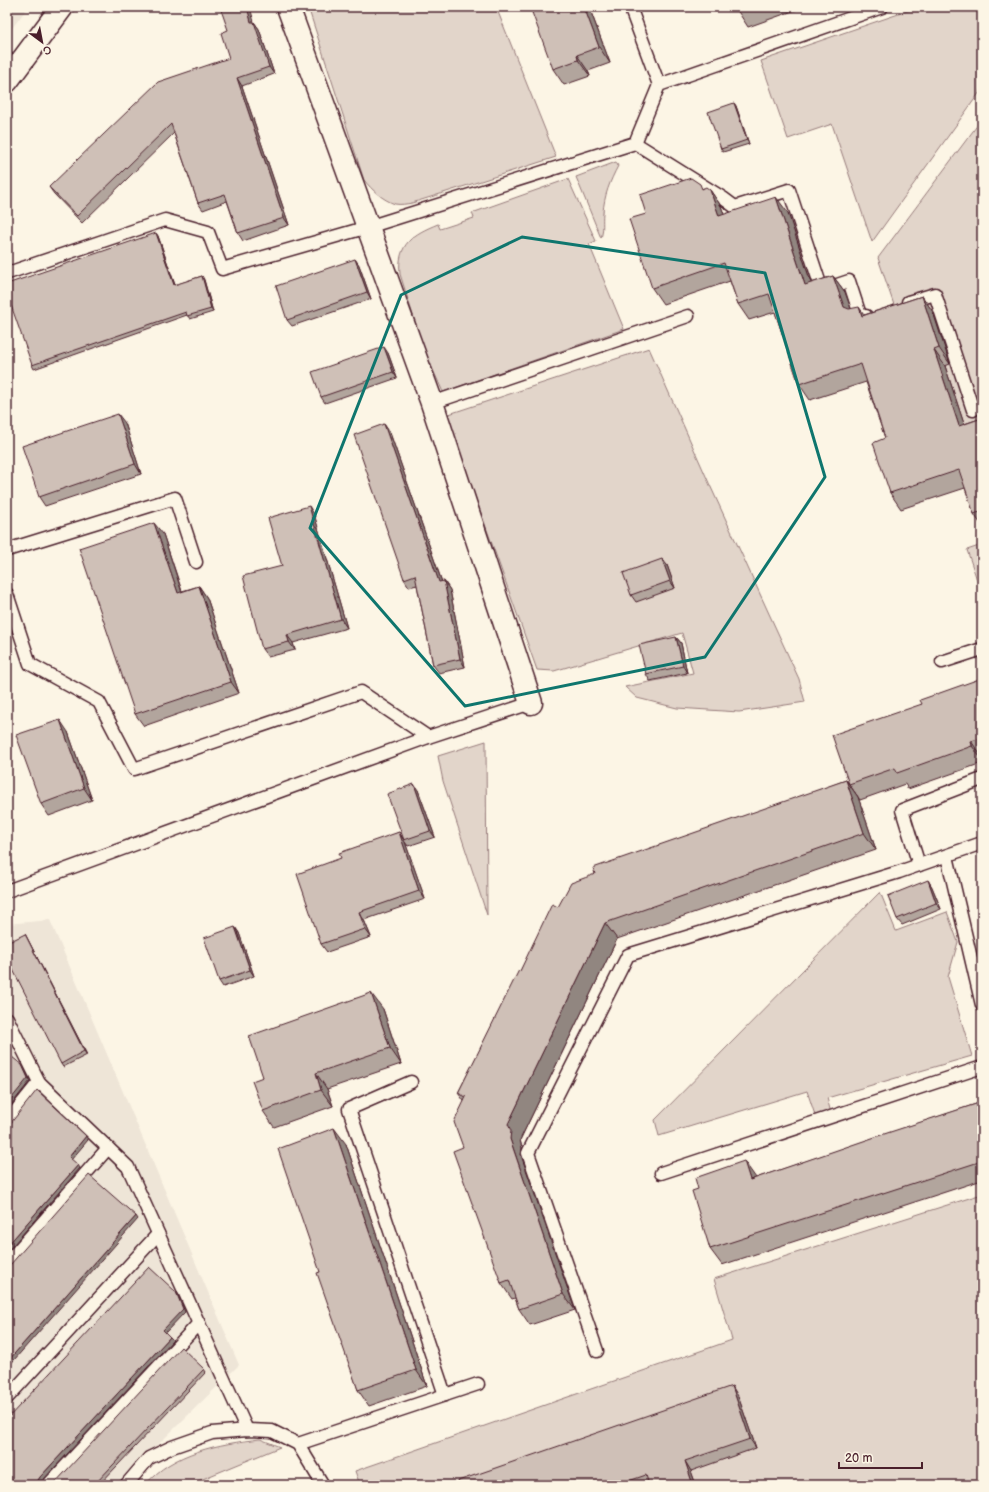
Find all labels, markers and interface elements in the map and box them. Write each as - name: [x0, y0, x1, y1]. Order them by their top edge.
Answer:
- north arrow: [22, 22, 62, 62]
- text: С: [40, 43, 54, 58]
- scale bar: [839, 1444, 922, 1470]
- text: 20 m: [845, 1451, 872, 1466]

